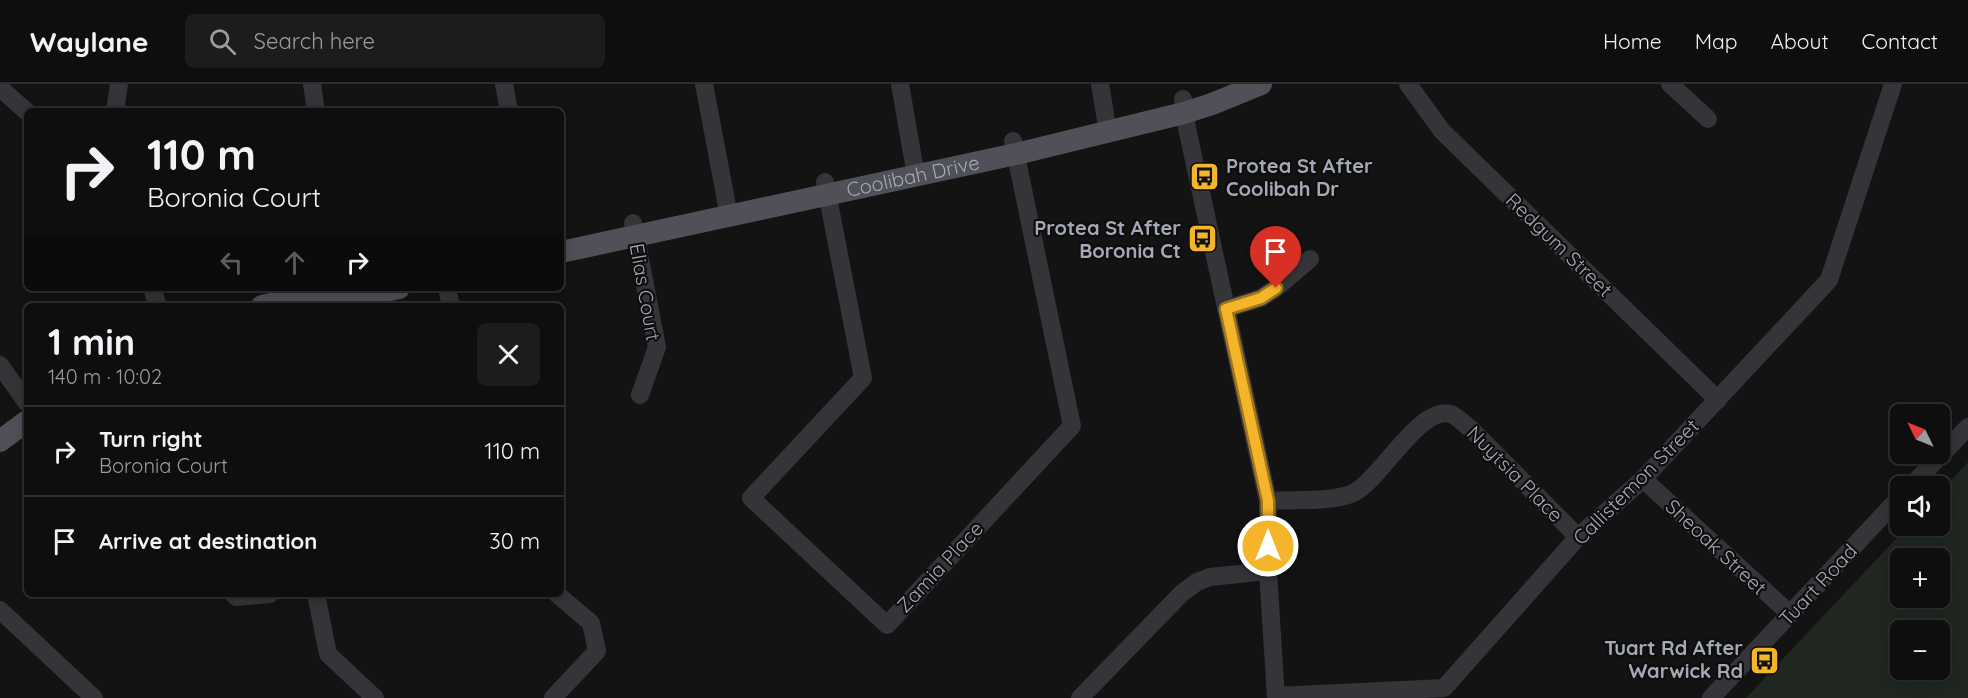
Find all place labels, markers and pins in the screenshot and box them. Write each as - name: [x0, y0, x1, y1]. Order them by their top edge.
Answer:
- place label: Protea St After Coolibah Dr: [1226, 153, 1373, 201]
- bus stop icon: Protea St After Coolibah Dr: [1189, 161, 1221, 193]
- place label: Protea St After Boronia Ct: [1034, 215, 1181, 263]
- bus stop icon: Protea St After Boronia Ct: [1186, 223, 1218, 255]
- pin: [1250, 226, 1301, 288]
- place label: Tuart Rd After Warwick Rd: [1604, 635, 1743, 683]
- bus stop icon: Tuart Rd After Warwick Rd: [1748, 644, 1780, 676]

